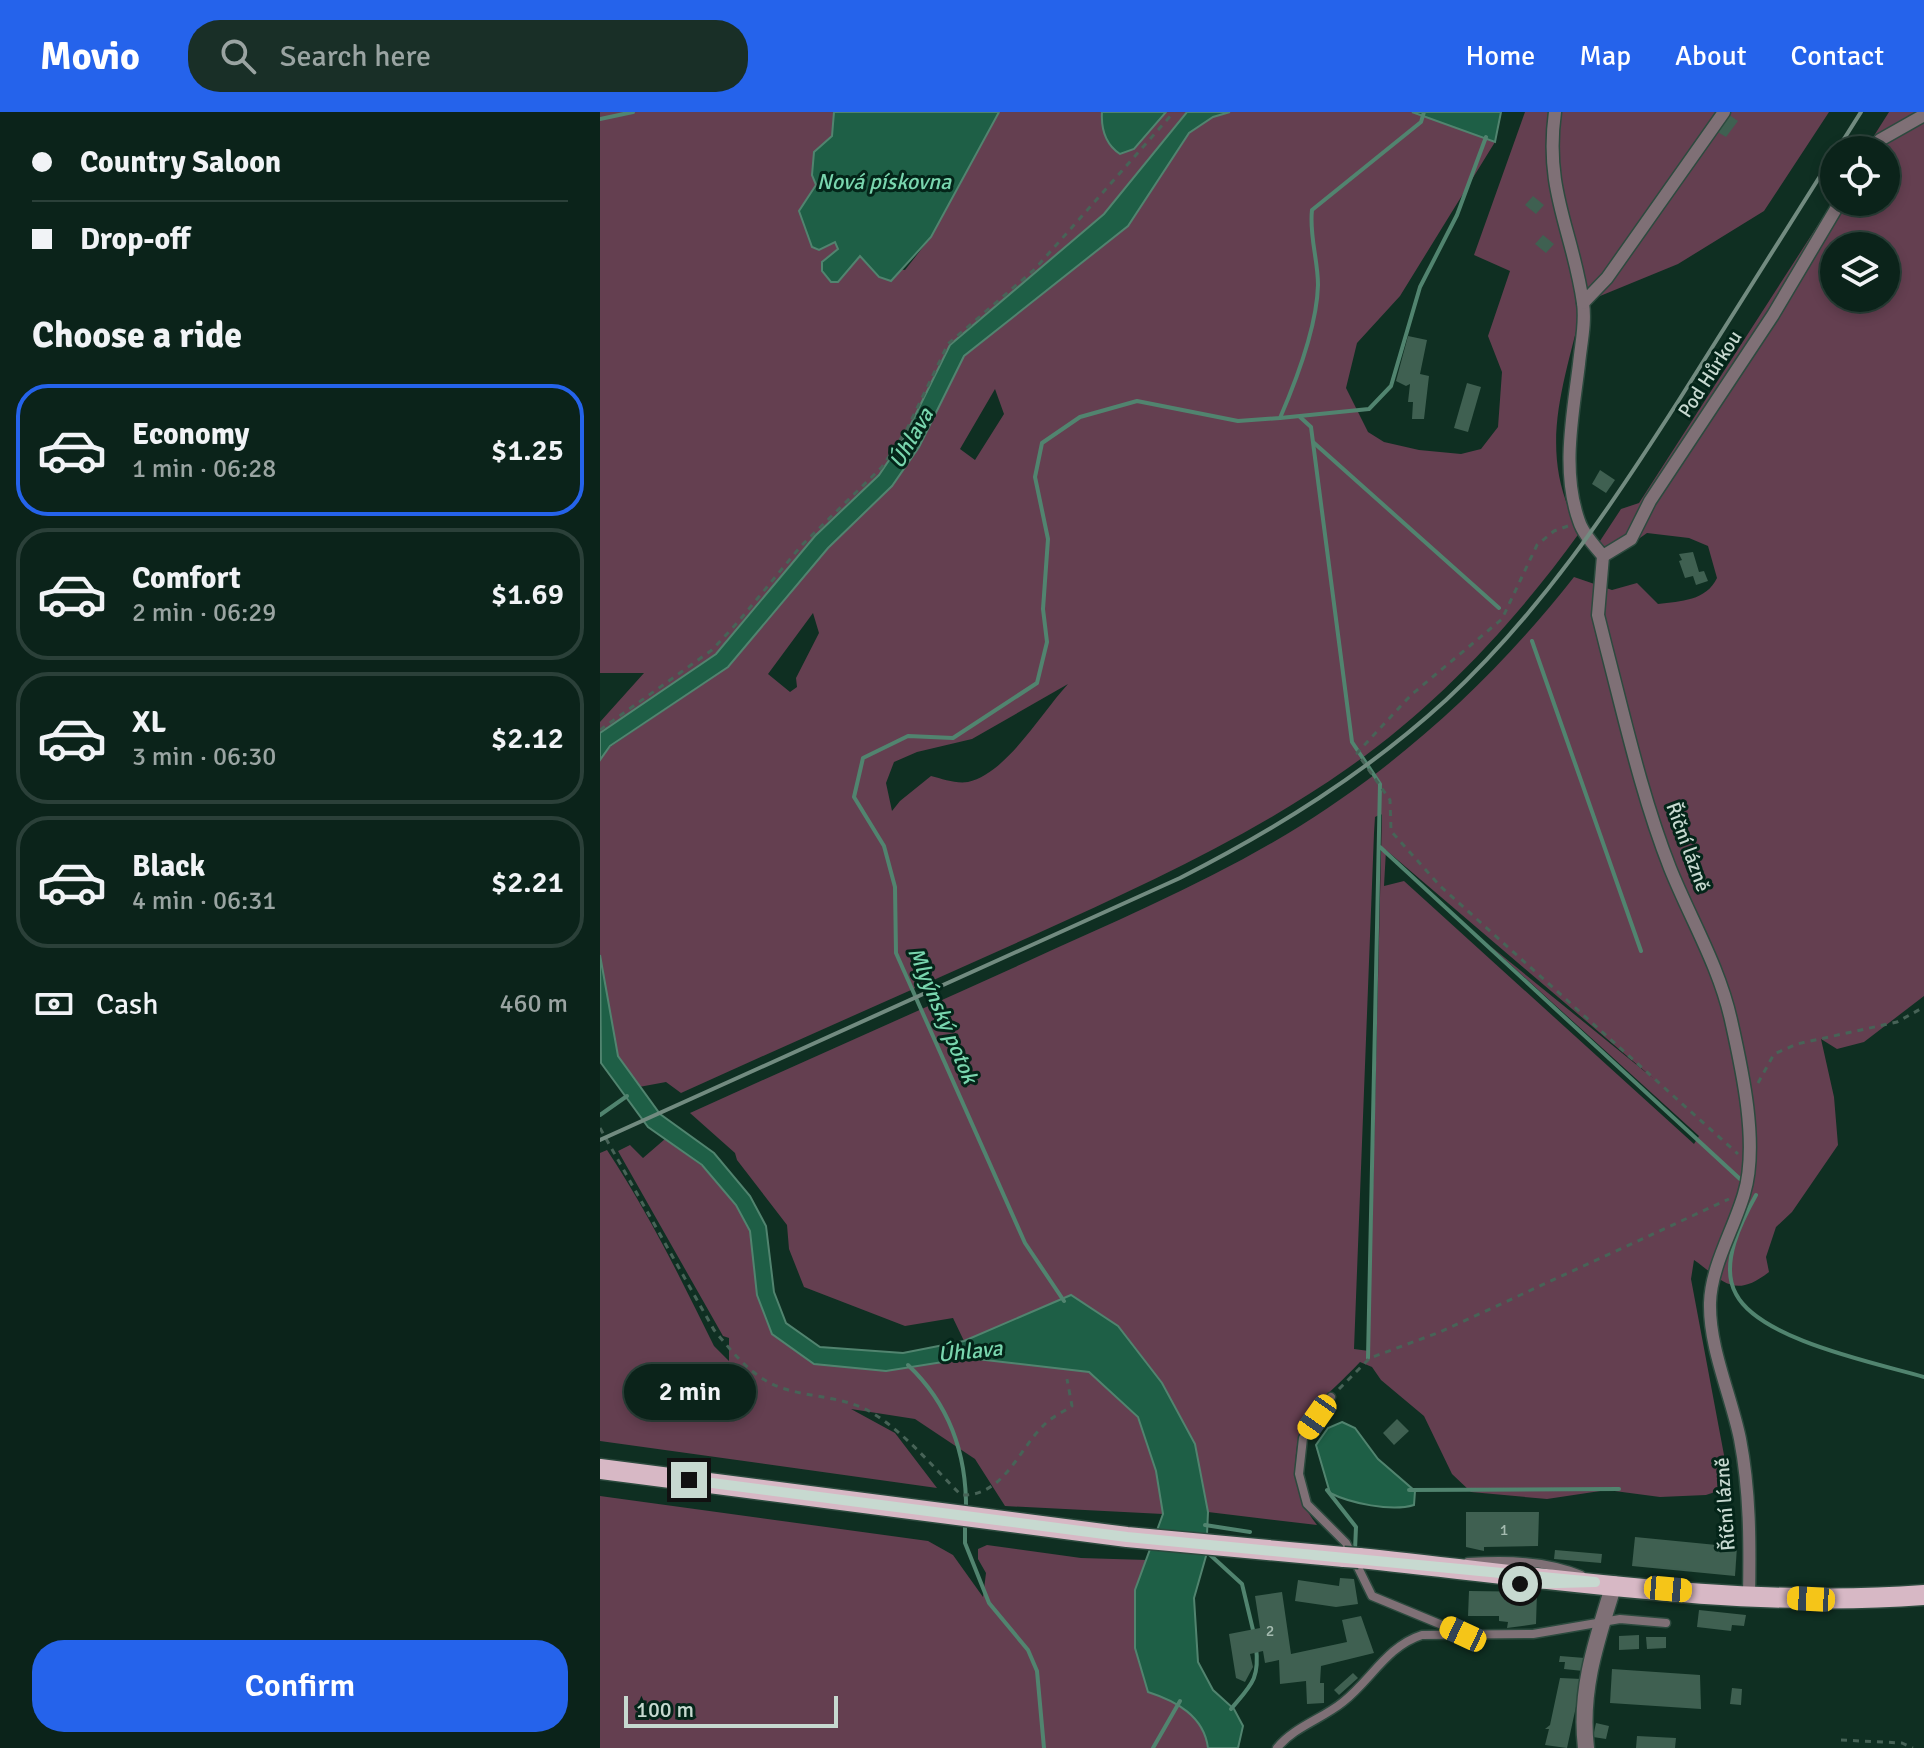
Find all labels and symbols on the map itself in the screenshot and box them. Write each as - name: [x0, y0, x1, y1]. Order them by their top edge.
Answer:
- water label: Nová pískovna: [817, 168, 952, 195]
- street label: Pod Hůrkou: [1673, 326, 1747, 422]
- water label: Úhlava: [883, 402, 939, 473]
- street label: Říční lázně: [1660, 799, 1716, 895]
- water label: Mlyýnský potok: [902, 943, 985, 1089]
- water label: Úhlava: [936, 1334, 1005, 1368]
- callout: 2 min: [623, 1364, 755, 1420]
- car: [1293, 1390, 1341, 1444]
- street label: Říční lázně: [1709, 1456, 1741, 1552]
- route end: [671, 1462, 707, 1498]
- house number: 1: [1500, 1520, 1508, 1540]
- route start: [1502, 1566, 1538, 1602]
- car: [1643, 1575, 1693, 1603]
- car: [1786, 1586, 1836, 1612]
- car: [1436, 1613, 1490, 1655]
- house number: 2: [1266, 1621, 1274, 1641]
- scale bar: [624, 1692, 838, 1728]

